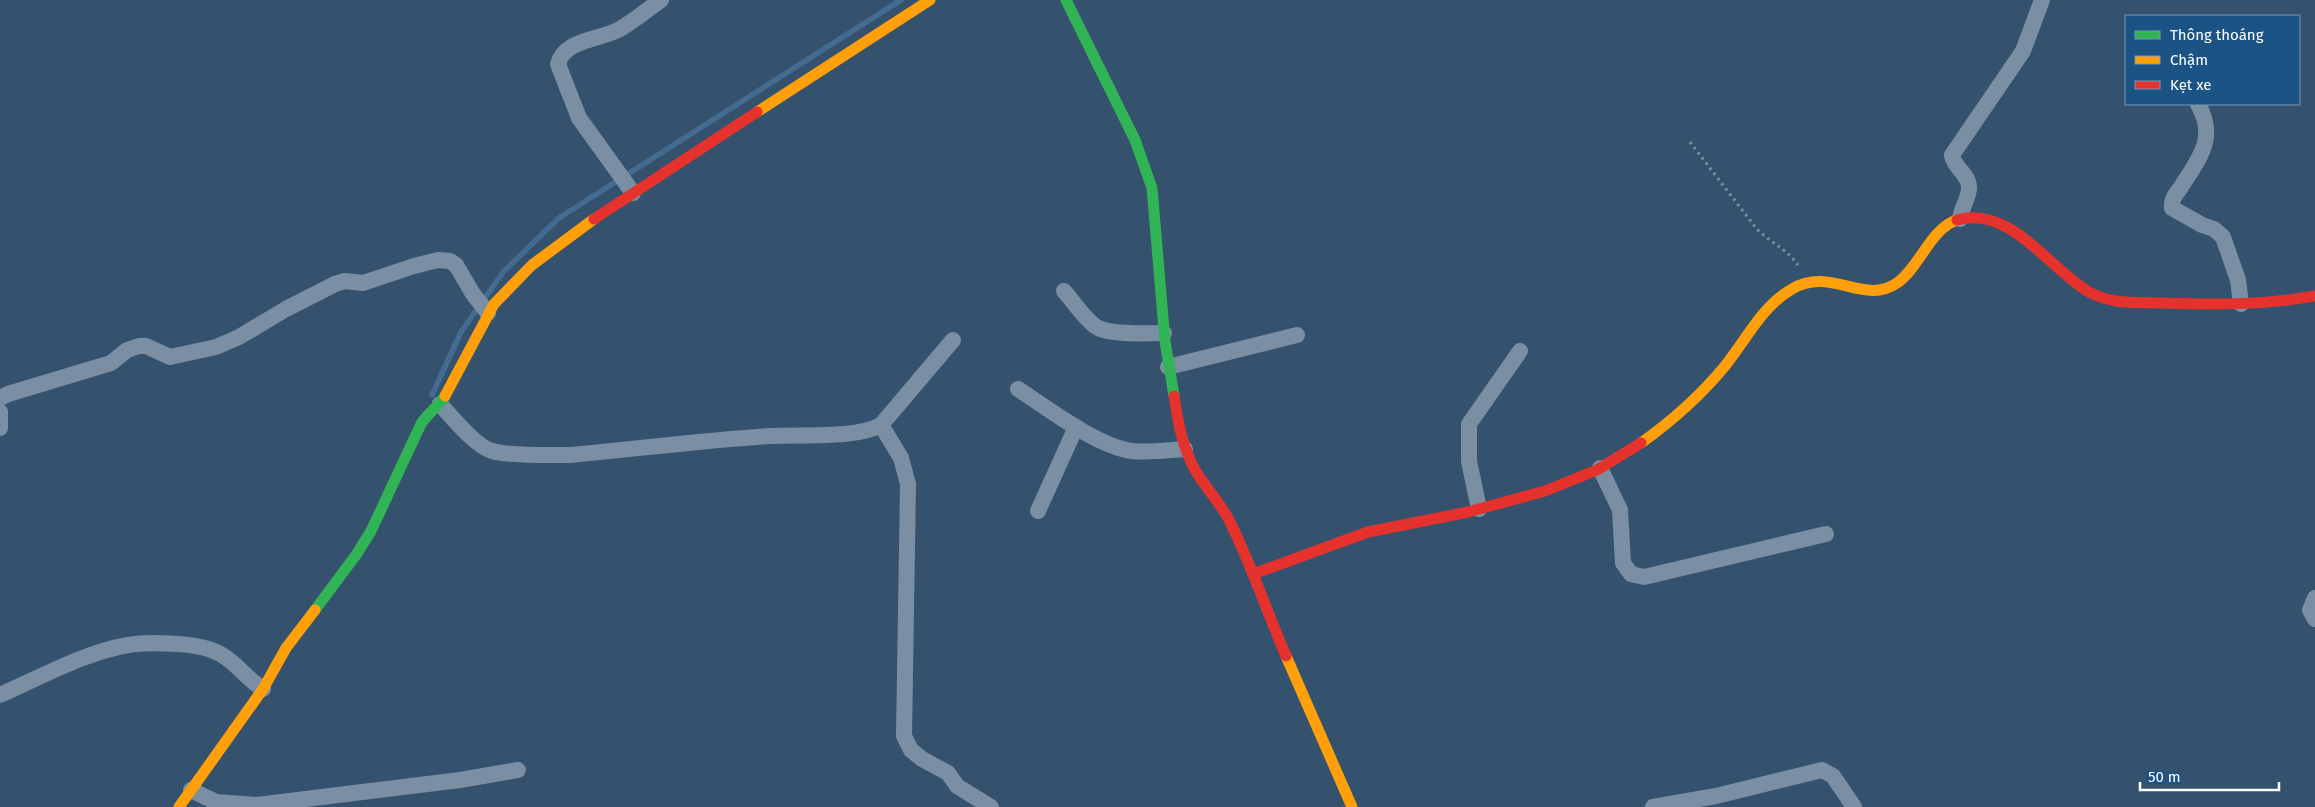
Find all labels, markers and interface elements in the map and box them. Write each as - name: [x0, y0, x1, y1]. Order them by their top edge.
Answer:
- legend: [2125, 15, 2300, 105]
- text: Thông thoáng: [2170, 26, 2264, 44]
- text: Chậm: [2170, 51, 2208, 69]
- text: Kẹt xe: [2170, 76, 2212, 94]
- scale bar: [2140, 760, 2279, 792]
- text: 50 m: [2148, 768, 2181, 786]

